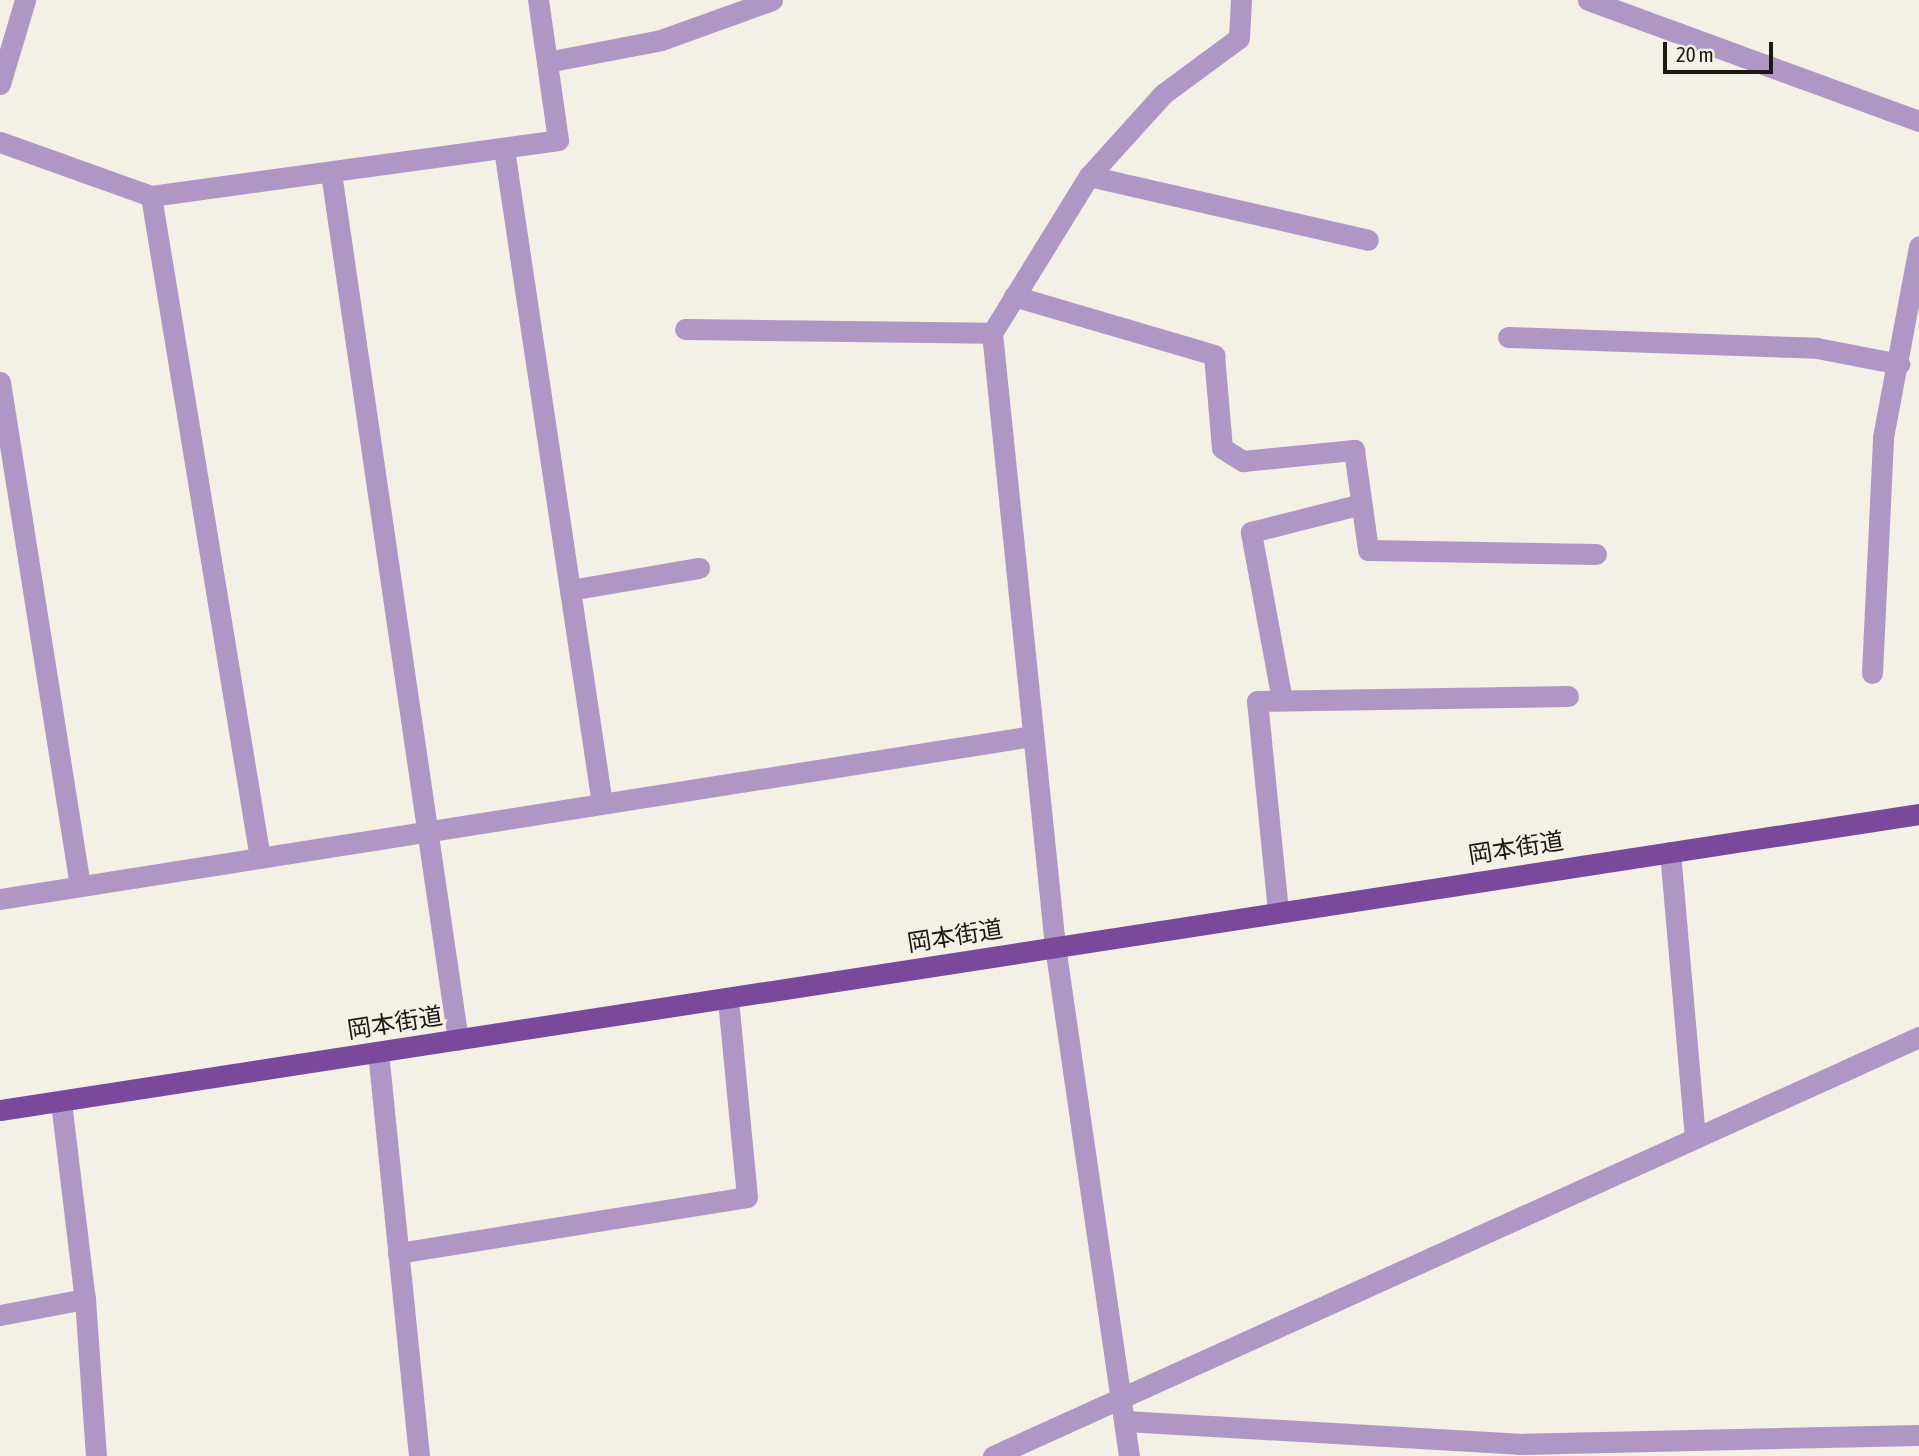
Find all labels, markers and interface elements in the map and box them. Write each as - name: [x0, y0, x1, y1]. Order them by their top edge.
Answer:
- scale bar: [1667, 28, 1777, 72]
- text: 20 m: [1676, 42, 1714, 66]
- street label: 岡本街道: [1466, 826, 1566, 870]
- street label: 岡本街道: [905, 914, 1005, 958]
- street label: 岡本街道: [345, 1001, 445, 1045]

